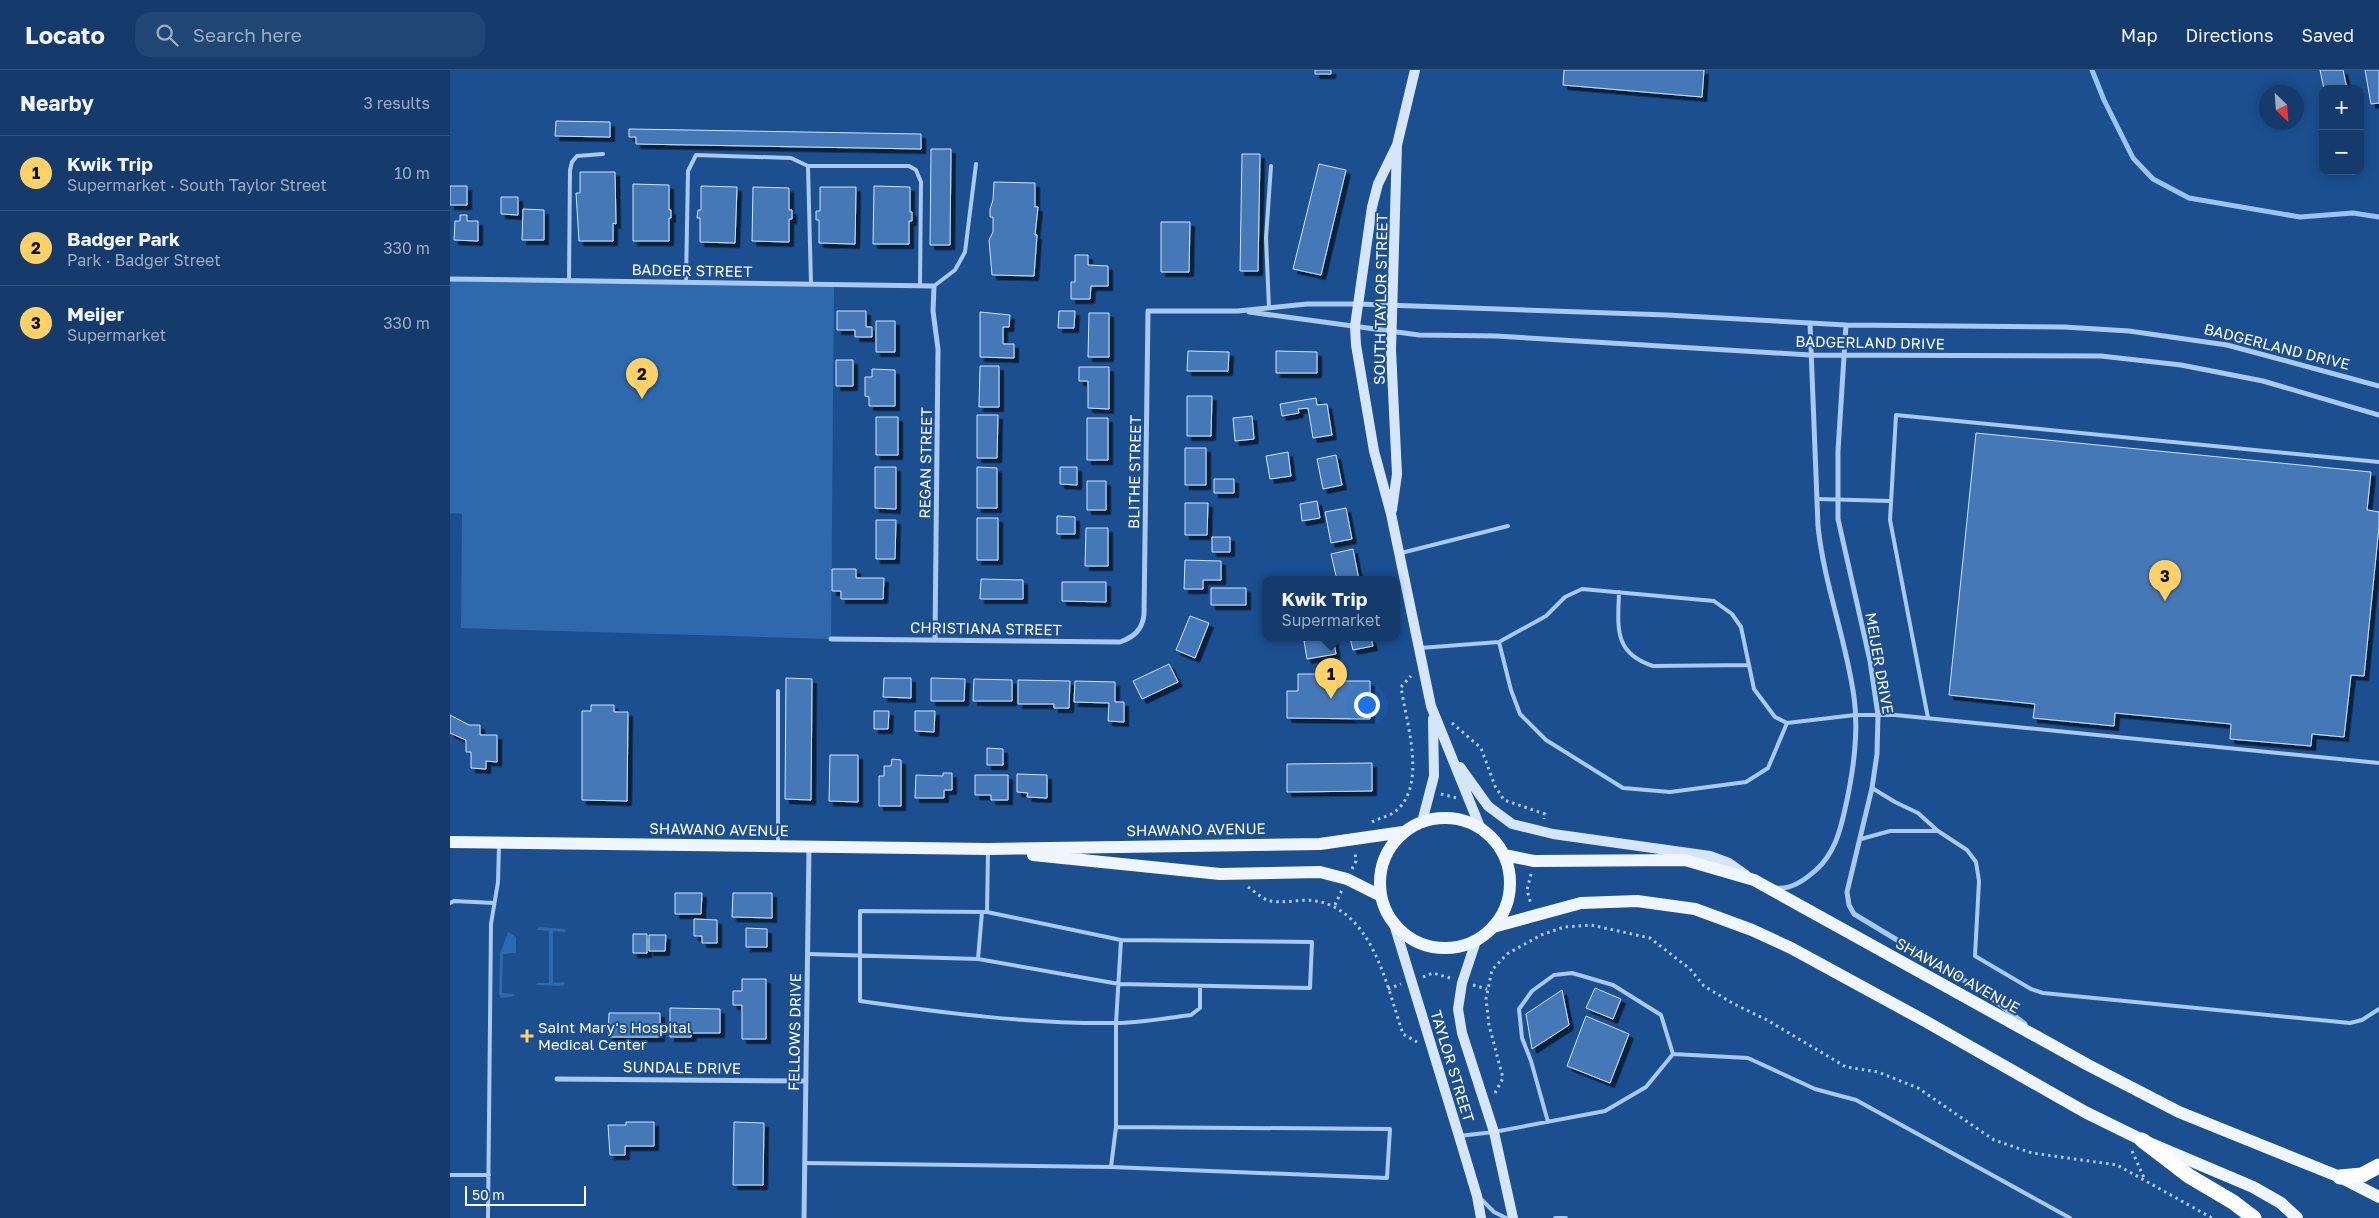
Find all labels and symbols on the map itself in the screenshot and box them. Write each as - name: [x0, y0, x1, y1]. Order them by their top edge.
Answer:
- north arrow: [2259, 85, 2304, 130]
- street label: SOUTH TAYLOR STREET: [1369, 213, 1391, 385]
- street label: BADGER STREET: [632, 260, 752, 280]
- street label: BADGERLAND DRIVE: [2202, 319, 2352, 373]
- street label: BADGERLAND DRIVE: [1795, 332, 1945, 352]
- pin: 2: [626, 358, 658, 399]
- street label: REGAN STREET: [915, 407, 935, 519]
- street label: BLITHE STREET: [1124, 415, 1144, 529]
- pin: 3: [2149, 560, 2181, 601]
- street label: MEIJER DRIVE: [1862, 611, 1898, 715]
- street label: CHRISTIANA STREET: [910, 618, 1062, 638]
- pin: 1: [1315, 658, 1347, 699]
- your location: [1354, 692, 1380, 718]
- street label: SHAWANO AVENUE: [649, 819, 789, 839]
- street label: SHAWANO AVENUE: [1126, 819, 1266, 839]
- street label: SHAWANO AVENUE: [1893, 933, 2023, 1017]
- street label: FELLOWS DRIVE: [784, 973, 804, 1091]
- street label: TAYLOR STREET: [1427, 1008, 1479, 1124]
- place label: Saint Mary's Hospital Medical Center: [538, 1018, 692, 1053]
- marker: Saint Mary's Hospital Medical Center: [520, 1029, 534, 1043]
- street label: SUNDALE DRIVE: [623, 1057, 741, 1077]
- scale bar: [465, 1183, 586, 1206]

